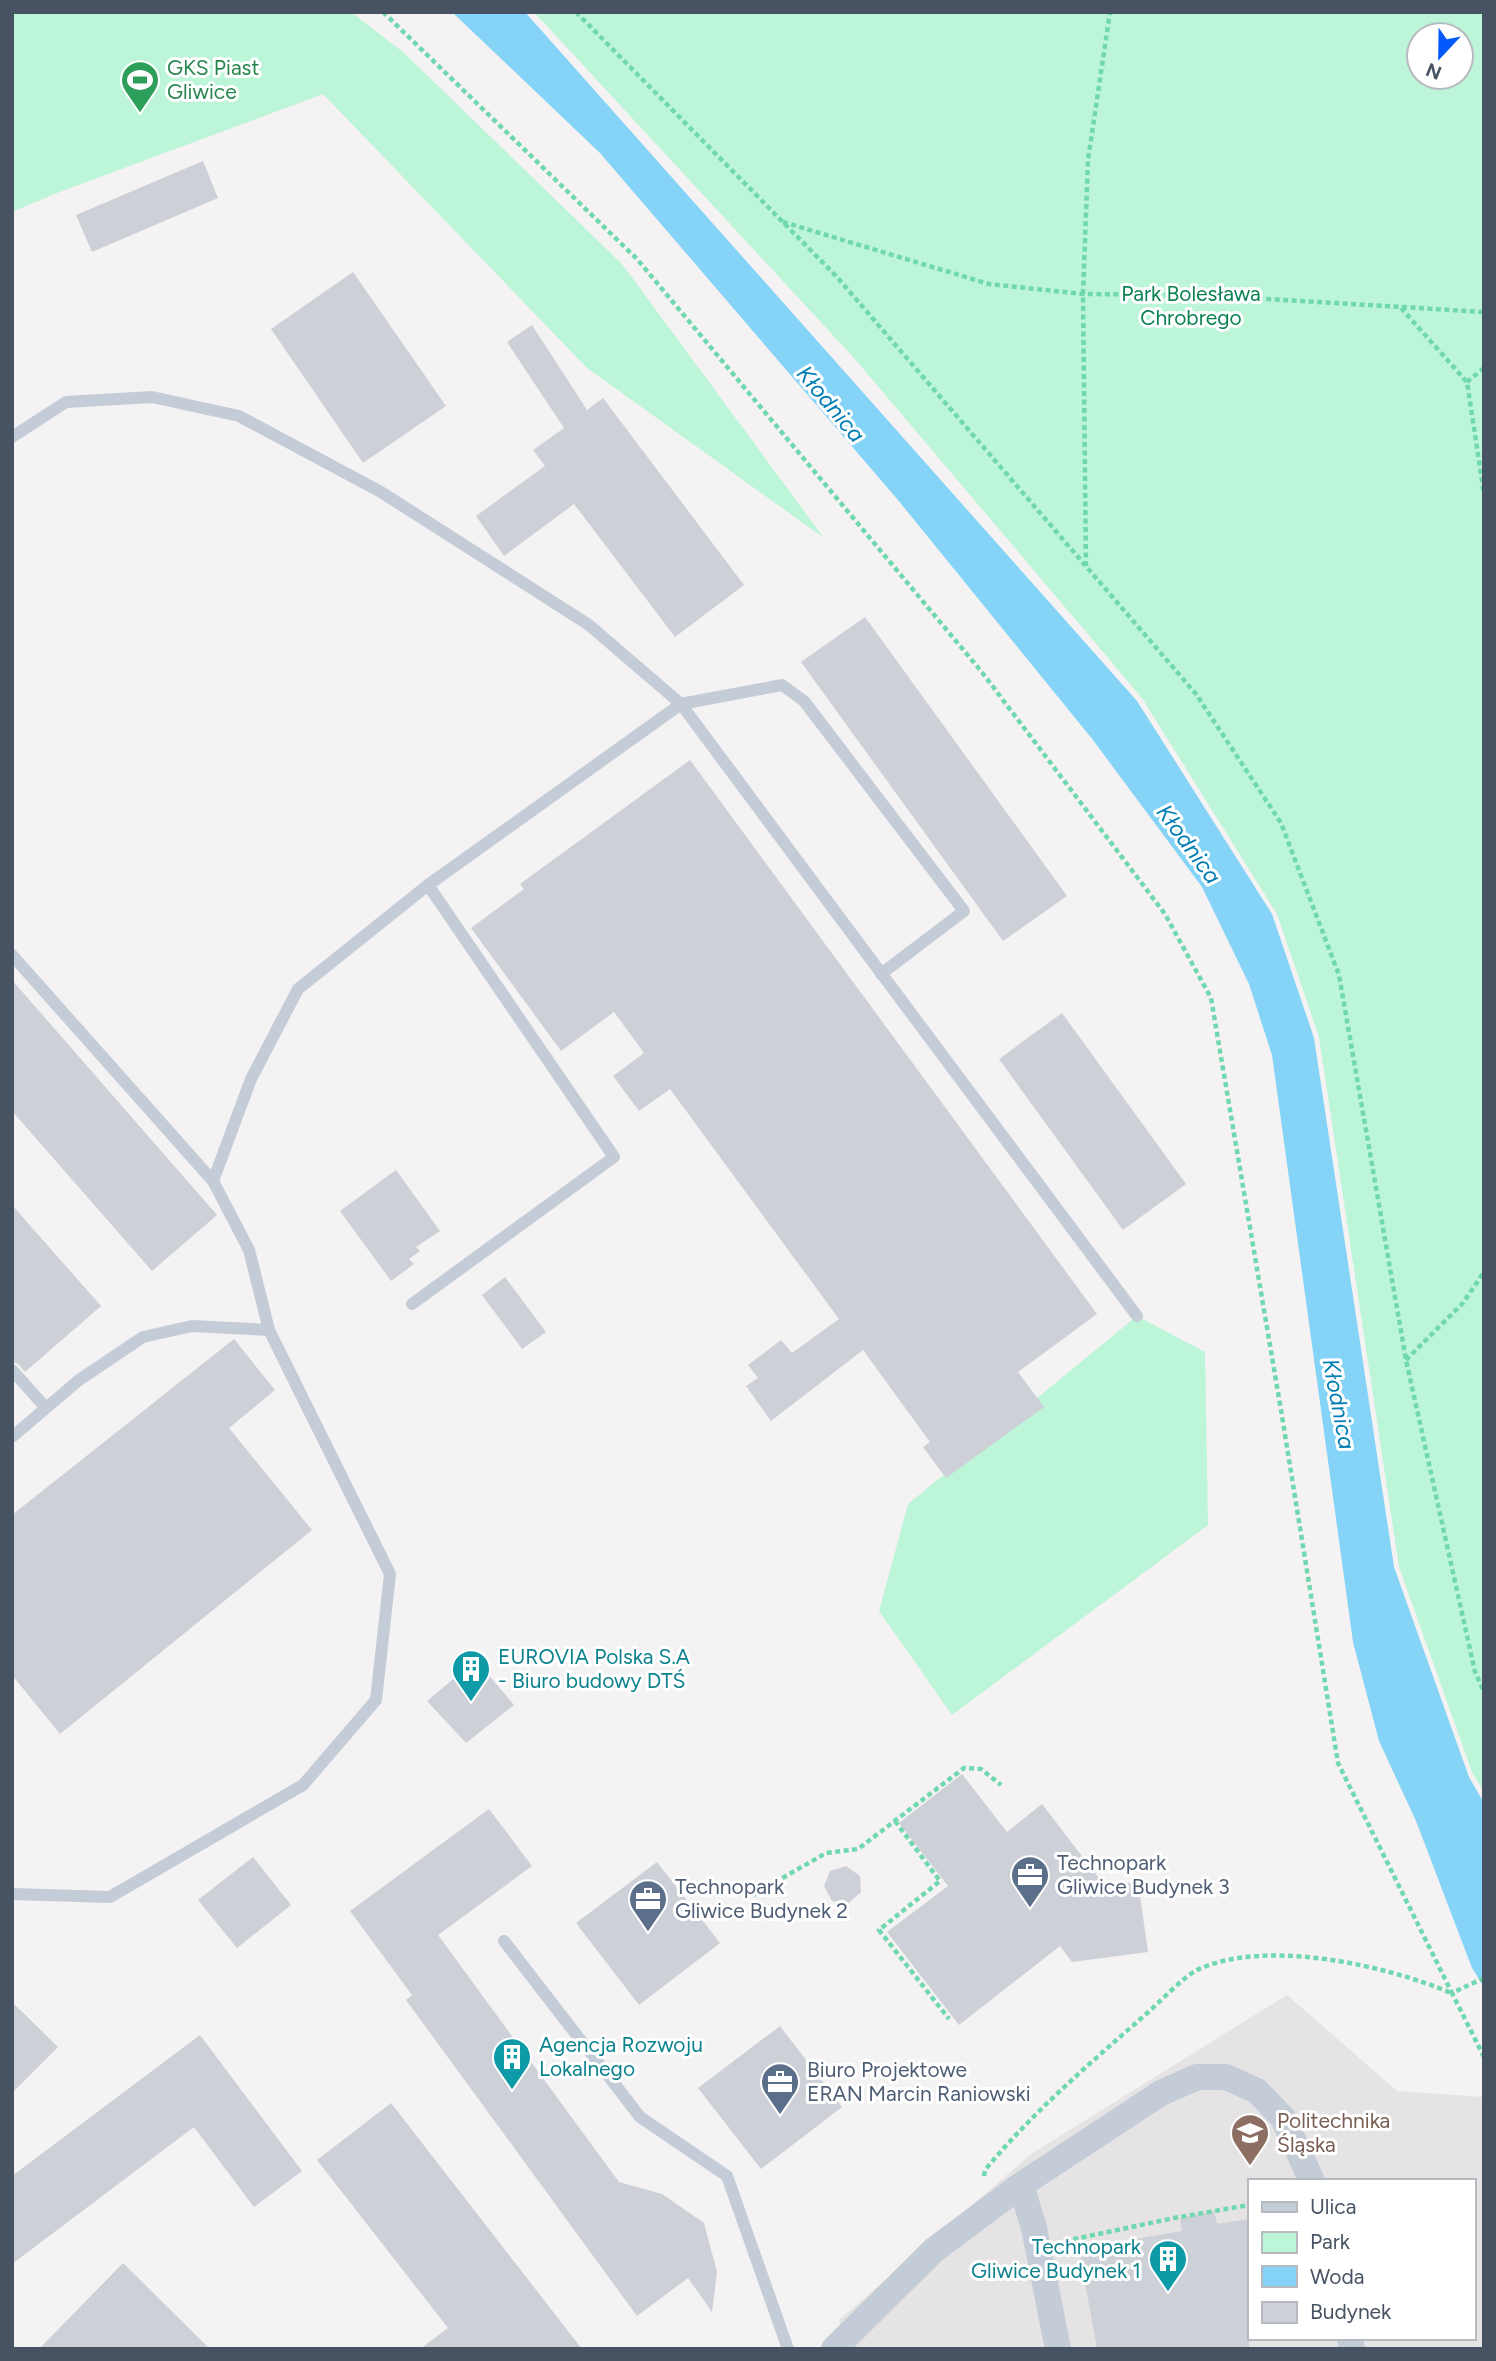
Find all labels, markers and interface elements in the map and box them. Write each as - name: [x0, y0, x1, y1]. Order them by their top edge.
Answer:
- north arrow: [1405, 21, 1475, 91]
- place label: GKS Piast Gliwice: [167, 55, 259, 104]
- text: N: [1423, 58, 1445, 85]
- sports icon: GKS Piast Gliwice: [119, 59, 161, 114]
- park label: Park Bolesława Chrobrego: [1121, 281, 1261, 330]
- water label: Kłodnica: [791, 360, 871, 448]
- water label: Kłodnica: [1151, 799, 1227, 889]
- water label: Kłodnica: [1317, 1356, 1361, 1452]
- place label: EUROVIA Polska S.A - Biuro budowy DTŚ: [498, 1644, 690, 1693]
- building icon: EUROVIA Polska S.A - Biuro budowy DTŚ: [450, 1648, 492, 1703]
- place label: Technopark Gliwice Budynek 3: [1057, 1850, 1230, 1899]
- office icon: Technopark Gliwice Budynek 3: [1009, 1854, 1051, 1909]
- place label: Technopark Gliwice Budynek 2: [675, 1874, 848, 1923]
- office icon: Technopark Gliwice Budynek 2: [627, 1878, 669, 1933]
- place label: Agencja Rozwoju Lokalnego: [539, 2032, 703, 2081]
- building icon: Agencja Rozwoju Lokalnego: [491, 2036, 533, 2091]
- place label: Biuro Projektowe ERAN Marcin Raniowski: [807, 2057, 1031, 2106]
- office icon: Biuro Projektowe ERAN Marcin Raniowski: [759, 2061, 801, 2116]
- place label: Politechnika Śląska: [1277, 2108, 1390, 2157]
- school or university icon: Politechnika Śląska: [1229, 2112, 1271, 2167]
- legend: [1248, 2179, 1475, 2340]
- text: Ulica: [1310, 2194, 1356, 2219]
- text: Park: [1310, 2229, 1351, 2254]
- place label: Technopark Gliwice Budynek 1: [971, 2234, 1142, 2283]
- building icon: Technopark Gliwice Budynek 1: [1147, 2238, 1189, 2293]
- text: Woda: [1310, 2264, 1365, 2289]
- text: Budynek: [1310, 2299, 1392, 2324]

